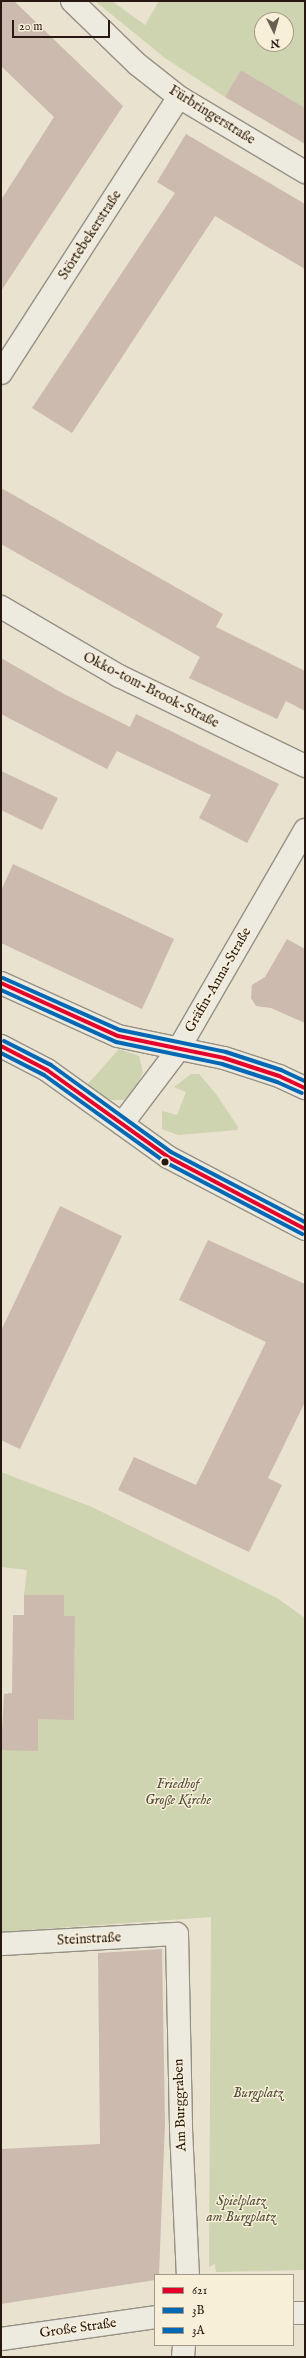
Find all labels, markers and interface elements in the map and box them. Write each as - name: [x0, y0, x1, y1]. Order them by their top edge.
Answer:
- scale bar: [14, 12, 112, 38]
- north arrow: [254, 12, 294, 52]
- text: 20 m: [19, 19, 42, 34]
- text: N: [270, 36, 280, 50]
- street label: Fürbringerstraße: [166, 82, 258, 148]
- street label: Störtebekerstraße: [55, 187, 125, 283]
- street label: Okko-tom-Brook-Straße: [80, 648, 222, 732]
- street label: Gräfin-Anna-Straße: [181, 925, 255, 1035]
- unlabelled marker: [160, 1157, 170, 1167]
- park label: Friedhof Große Kirche: [145, 1776, 211, 1808]
- street label: Steinstraße: [57, 1929, 121, 1949]
- street label: Am Burggraben: [170, 2058, 190, 2152]
- park label: Burgplatz: [233, 2085, 283, 2101]
- park label: Spielplatz am Burgplatz: [207, 2193, 275, 2226]
- legend: [154, 2274, 294, 2346]
- text: 621: [192, 2283, 207, 2298]
- text: 3B: [192, 2303, 204, 2318]
- street label: Große Straße: [39, 2314, 117, 2342]
- text: 3A: [192, 2323, 205, 2338]

